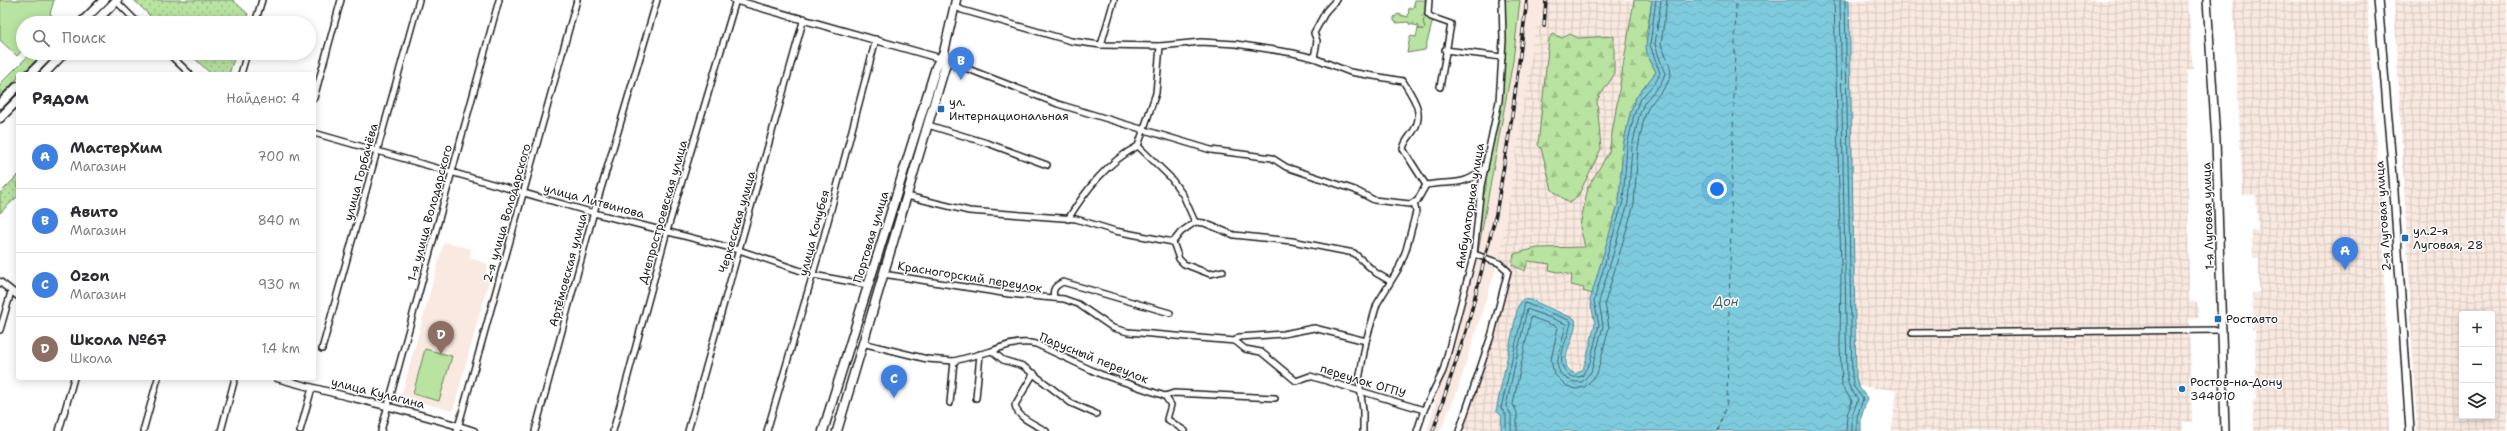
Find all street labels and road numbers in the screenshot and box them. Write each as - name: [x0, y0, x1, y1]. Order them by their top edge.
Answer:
- street label: улица Горбачёва: [340, 121, 382, 223]
- street label: Днепростроевская улица: [635, 138, 691, 286]
- street label: 2-я улица Володарского: [479, 142, 535, 284]
- street label: Амбулаторная улица: [1452, 142, 1488, 270]
- street label: 1-я улица Володарского: [404, 143, 456, 283]
- street label: 2-я Луговая улица: [2371, 160, 2395, 272]
- street label: 1-я Луговая улица: [2198, 161, 2218, 270]
- street label: Черкесская улица: [715, 169, 759, 275]
- street label: улица Литвинова: [542, 180, 647, 222]
- street label: улица Кочубея: [795, 188, 833, 278]
- street label: Портовая улица: [849, 189, 893, 285]
- street label: Артёмовская улица: [545, 211, 591, 329]
- street label: Красногорский переулок: [896, 258, 1044, 296]
- street label: Парусный переулок: [1037, 329, 1152, 387]
- street label: переулок ОГПУ: [1318, 360, 1408, 402]
- street label: улица Кулагина: [330, 374, 427, 412]

